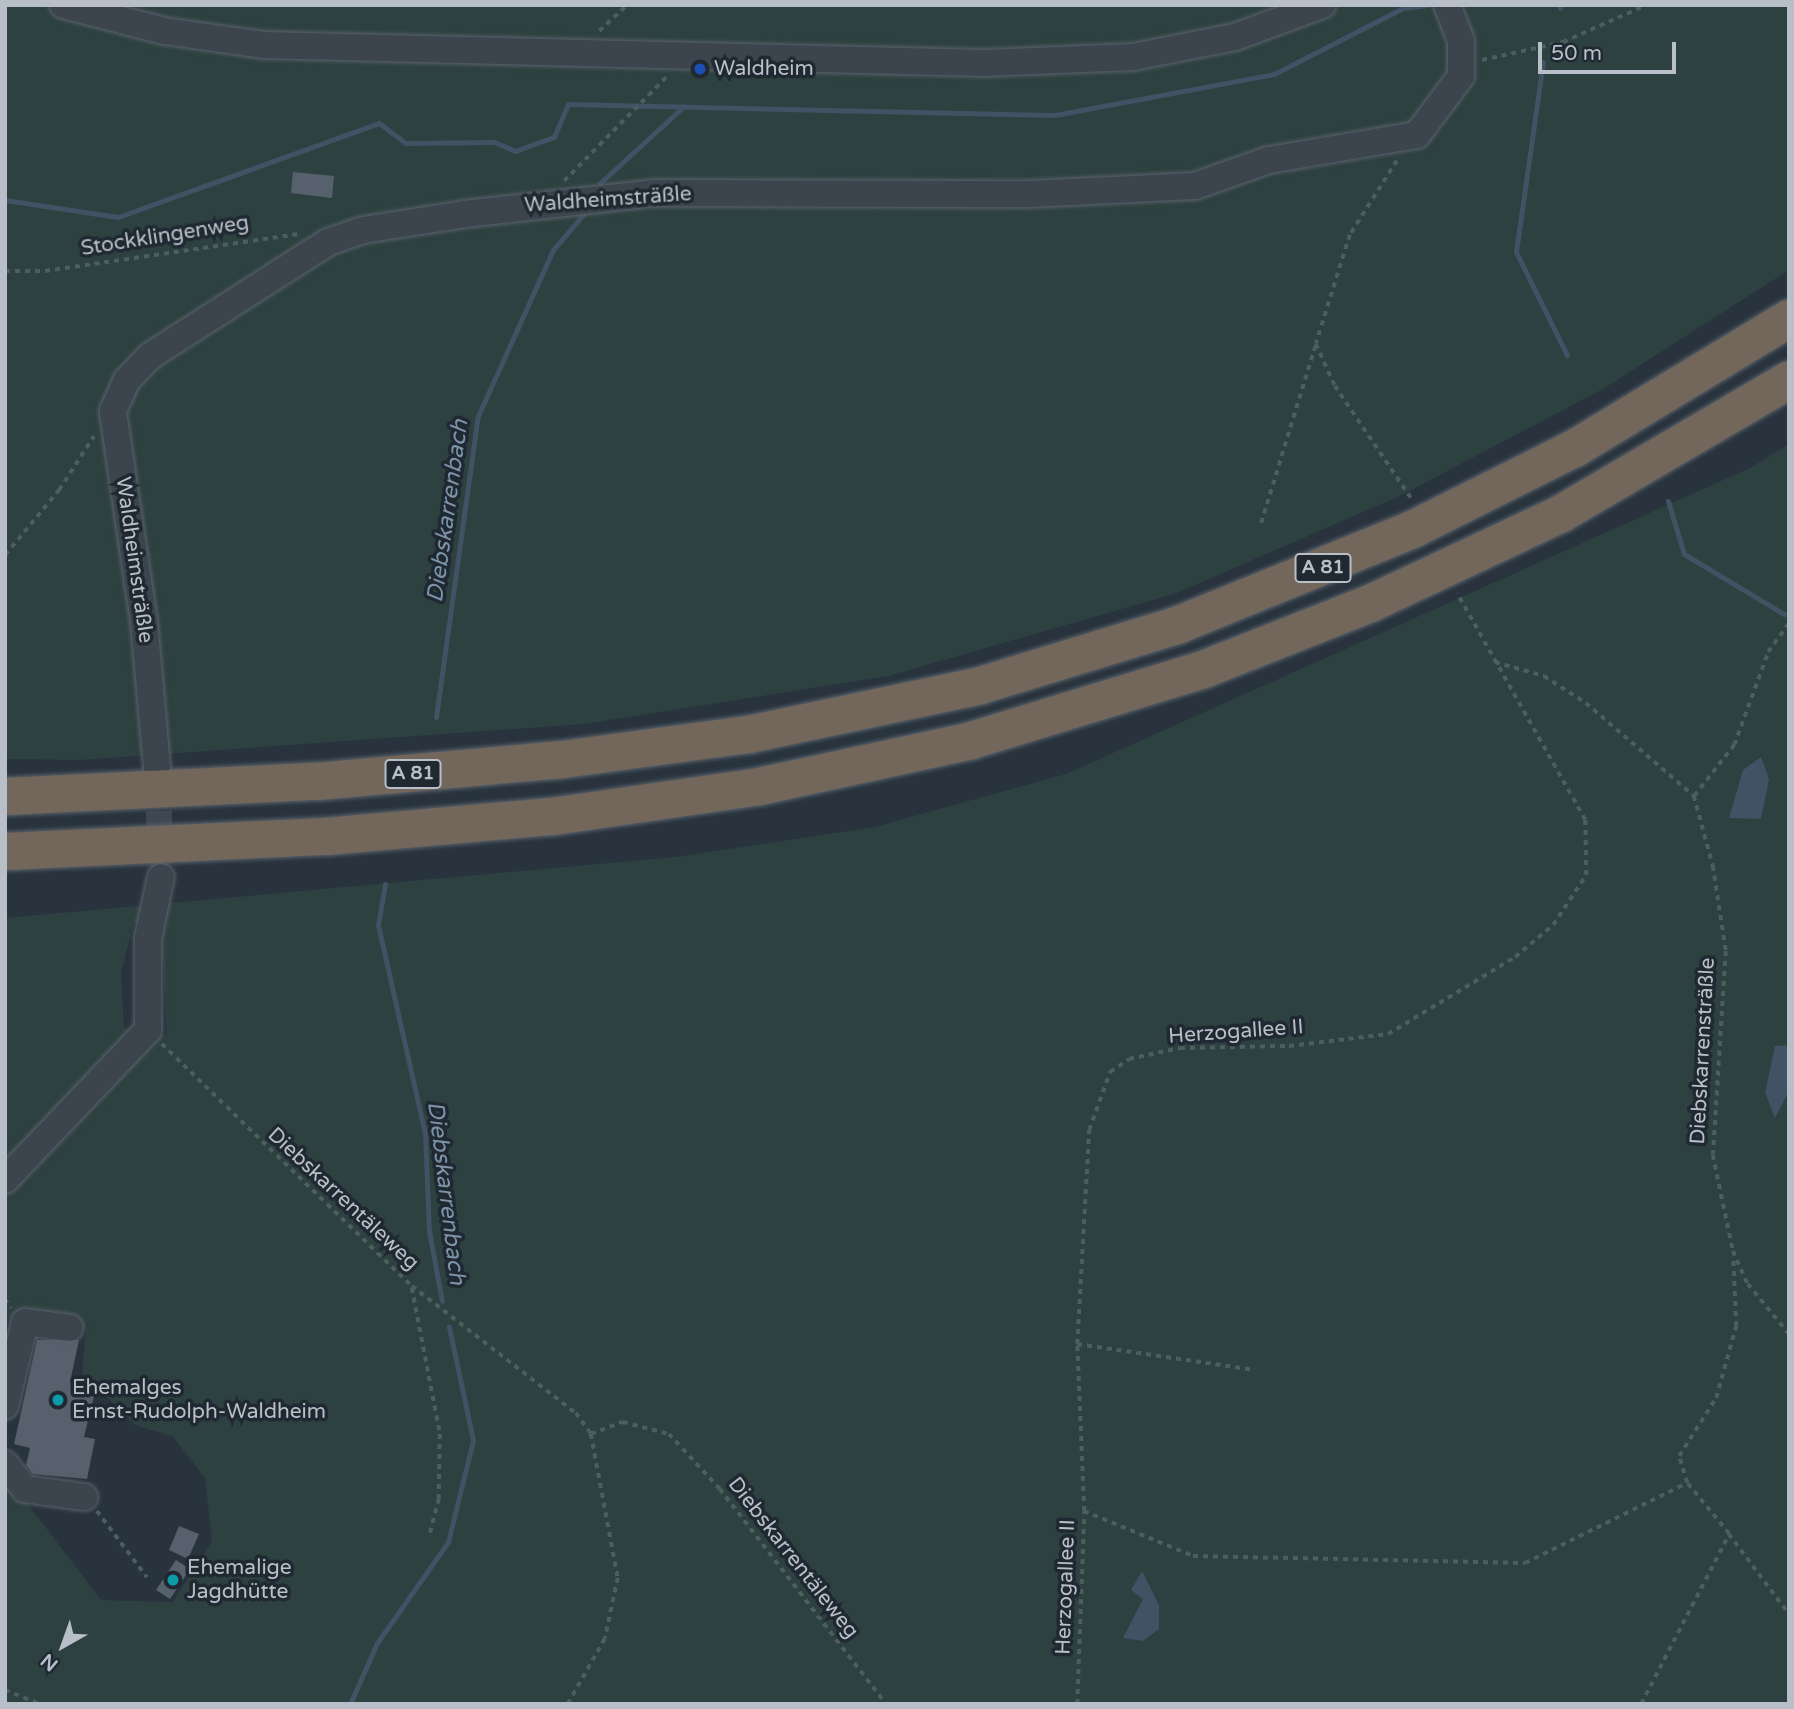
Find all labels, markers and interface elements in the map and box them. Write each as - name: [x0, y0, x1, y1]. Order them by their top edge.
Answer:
- scale bar: [1542, 28, 1680, 72]
- text: 50 m: [1551, 41, 1602, 66]
- place label: Waldheim: [714, 56, 814, 82]
- marker: Waldheim: [692, 61, 708, 77]
- street label: Waldheimsträßle: [524, 182, 692, 218]
- street label: Stockklingenweg: [79, 210, 251, 262]
- water label: Diebskarrenbach: [421, 418, 475, 604]
- street label: Waldheimsträßle: [110, 475, 158, 645]
- road number: A 81: [1293, 552, 1353, 583]
- road number: A 81: [383, 758, 443, 790]
- street label: Diebskarrensträßle: [1686, 957, 1720, 1145]
- street label: Herzogallee II: [1168, 1015, 1304, 1049]
- water label: Diebskarrenbach: [421, 1100, 471, 1286]
- street label: Diebskarrentäleweg: [262, 1122, 424, 1276]
- place label: Ehemalges Ernst-Rudolph-Waldheim: [72, 1375, 326, 1425]
- marker: Ehemalges Ernst-Rudolph-Waldheim: [50, 1392, 66, 1408]
- street label: Diebskarrentäleweg: [722, 1472, 864, 1644]
- street label: Herzogallee II: [1051, 1519, 1081, 1655]
- place label: Ehemalige Jagdhütte: [187, 1555, 292, 1605]
- marker: Ehemalige Jagdhütte: [165, 1572, 181, 1588]
- north arrow: [28, 1611, 98, 1681]
- text: N: [37, 1649, 62, 1675]

